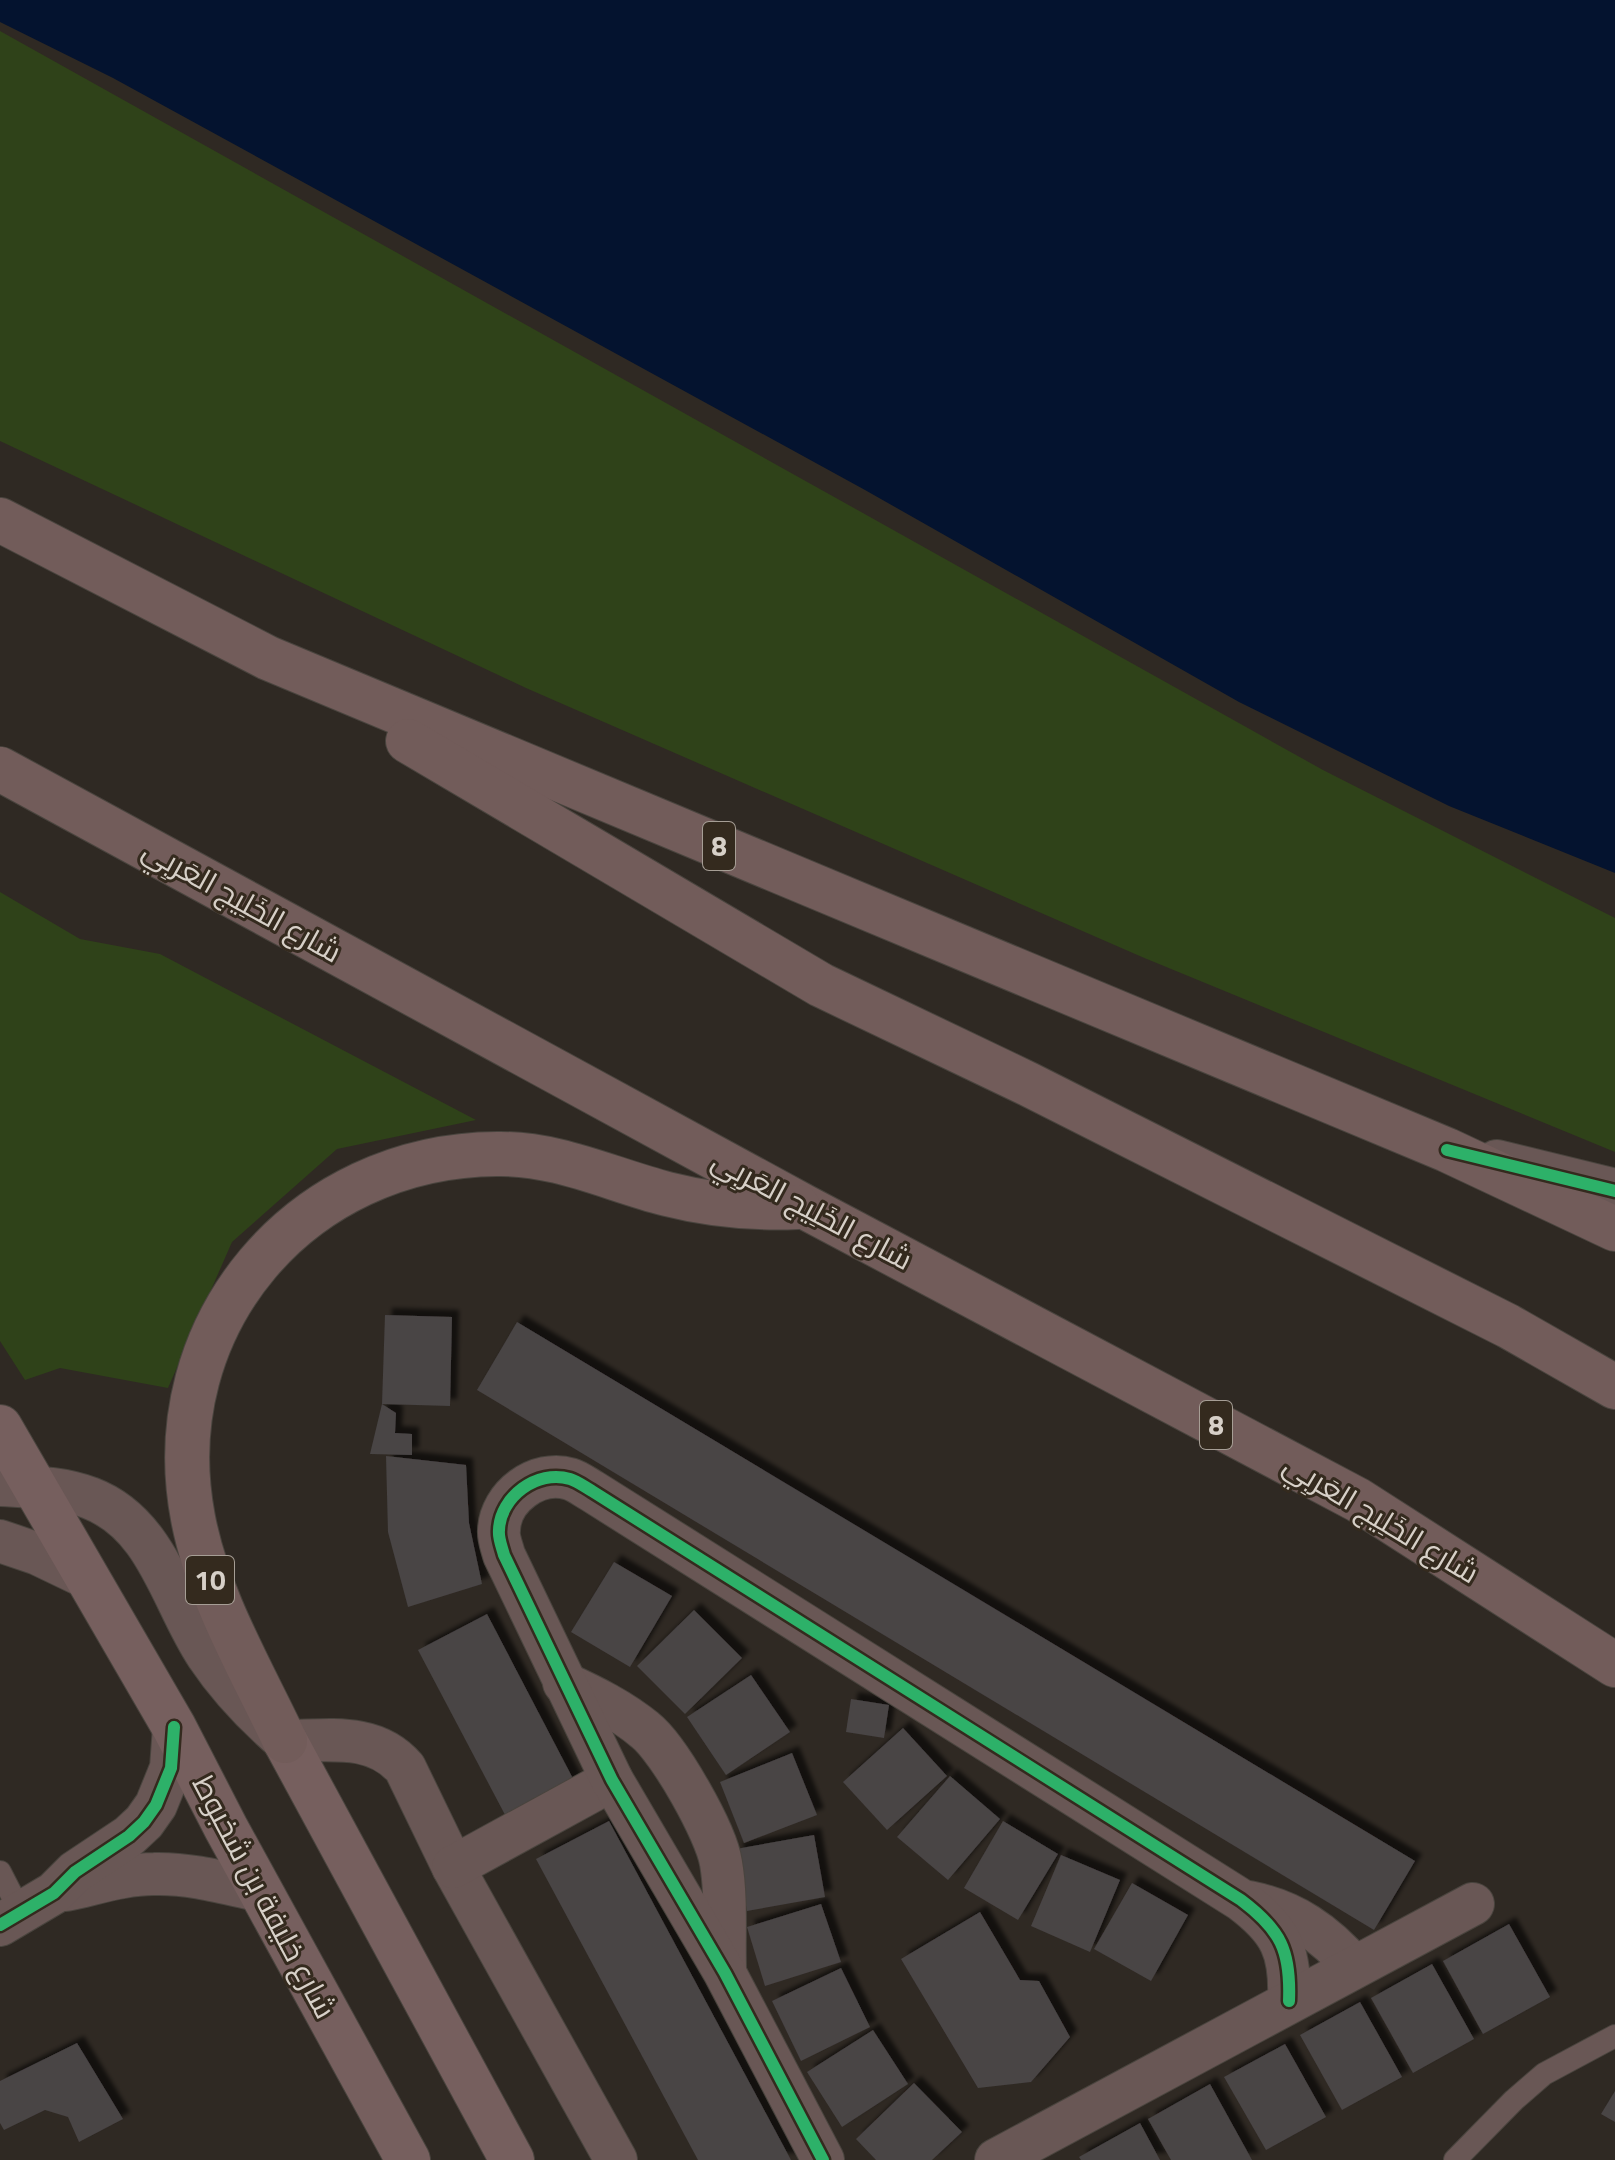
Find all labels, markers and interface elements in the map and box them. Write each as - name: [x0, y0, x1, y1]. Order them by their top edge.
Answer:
- road number: 8: [703, 822, 735, 870]
- street label: شارع الخَلِيج العَربِي: [134, 826, 351, 975]
- street label: شارع الخَلِيج العَربِي: [703, 1137, 921, 1282]
- road number: 8: [1200, 1401, 1232, 1449]
- street label: شارع الخَلِيج العَربِي: [1274, 1441, 1488, 1596]
- road number: 10: [186, 1556, 234, 1604]
- street label: شارع خليفة بن شخبوط: [181, 1767, 349, 2027]

